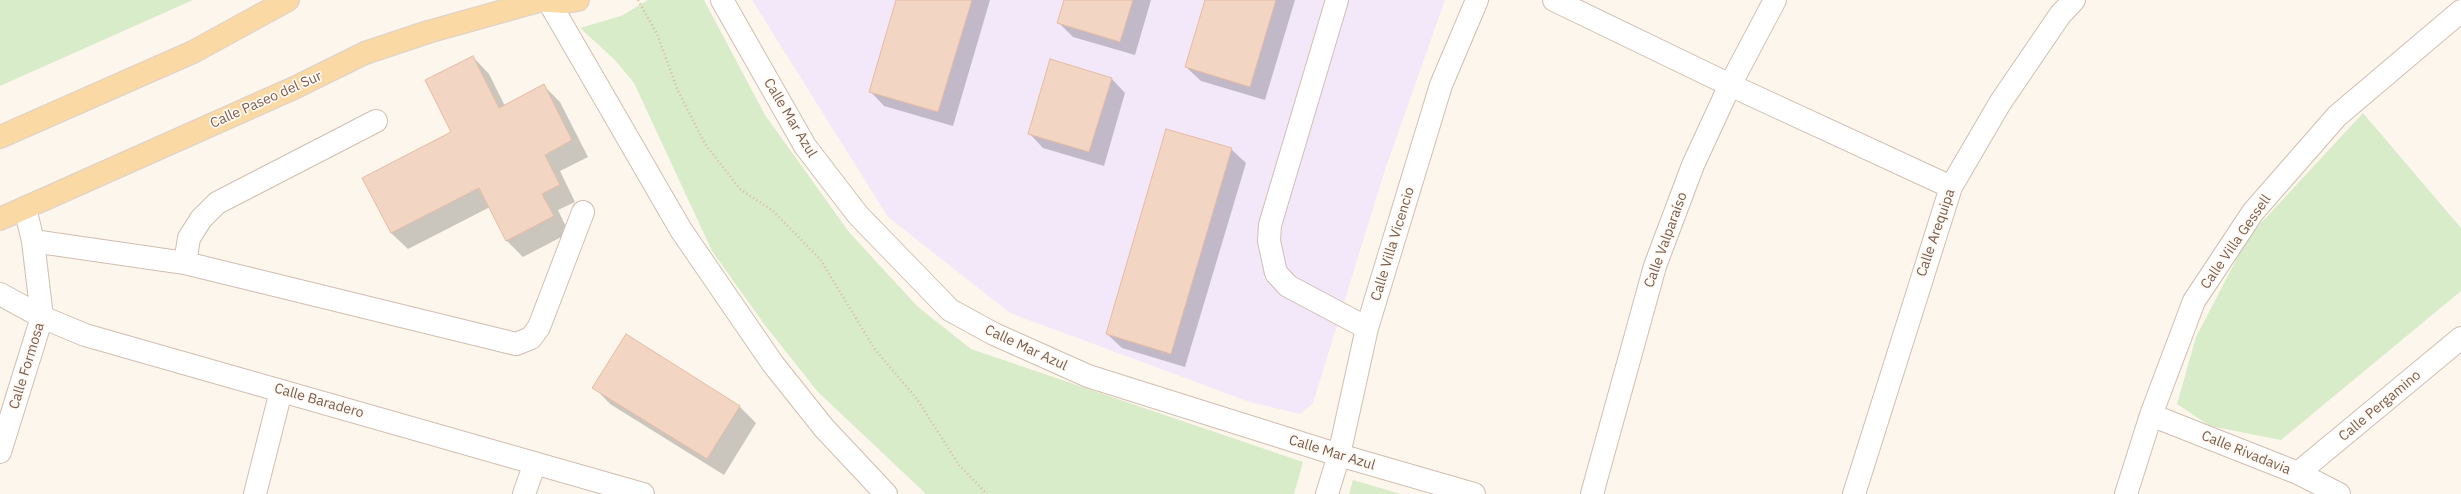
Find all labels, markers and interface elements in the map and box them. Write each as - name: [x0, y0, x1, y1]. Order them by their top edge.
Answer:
- street label: Calle Paseo del Sur: [208, 68, 324, 132]
- street label: Calle Mar Azul: [760, 75, 820, 161]
- street label: Calle Villa Vicencio: [1368, 185, 1418, 303]
- street label: Calle Arequipa: [1913, 187, 1959, 279]
- street label: Calle Valparaíso: [1641, 190, 1691, 290]
- street label: Calle Villa Gessell: [2197, 192, 2275, 292]
- street label: Calle Formosa: [6, 321, 48, 411]
- street label: Calle Mar Azul: [982, 322, 1070, 374]
- street label: Calle Pergamino: [2336, 367, 2424, 445]
- street label: Calle Baradero: [272, 380, 366, 422]
- street label: Calle Rivadavia: [2199, 427, 2293, 479]
- street label: Calle Mar Azul: [1287, 432, 1377, 474]

